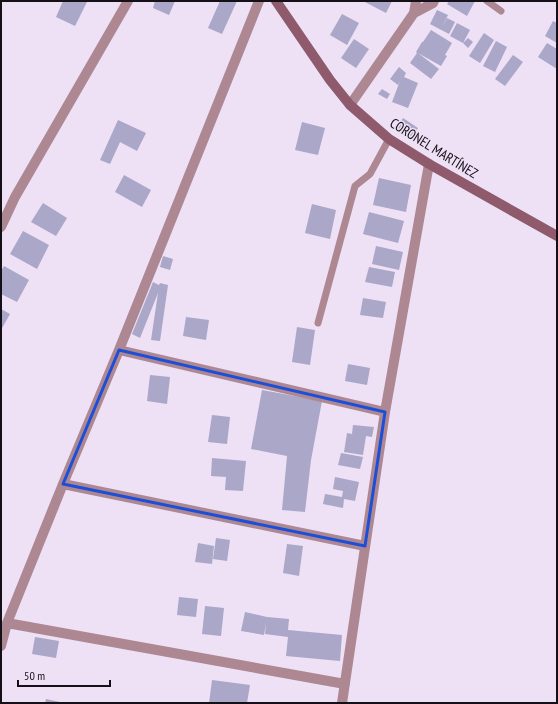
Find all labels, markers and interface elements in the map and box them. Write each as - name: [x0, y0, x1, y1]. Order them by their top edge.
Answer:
- street label: CORONEL MARTÍNEZ: [387, 114, 481, 182]
- scale bar: [18, 662, 110, 688]
- text: 50 m: [24, 668, 45, 683]

